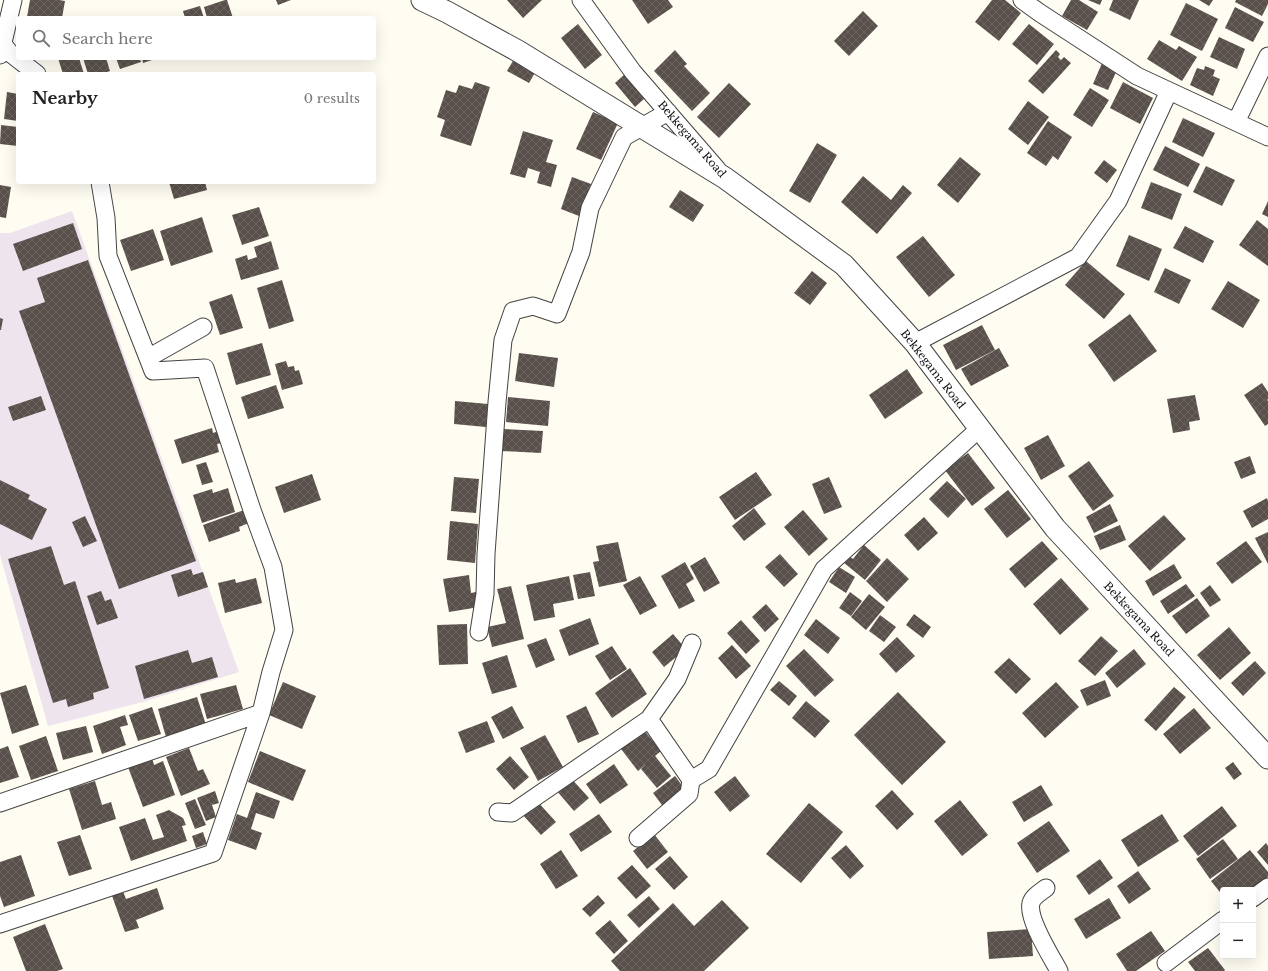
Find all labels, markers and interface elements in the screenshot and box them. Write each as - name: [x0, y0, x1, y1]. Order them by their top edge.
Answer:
- search box: [16, 16, 376, 60]
- icon: search: [30, 27, 52, 49]
- text: Search here: [62, 29, 153, 48]
- text: Nearby: [32, 88, 98, 109]
- text: 0 results: [304, 90, 360, 107]
- street label: Bekkegama Road: [655, 98, 730, 181]
- street label: Bekkegama Road: [898, 326, 969, 412]
- street label: Bekkegama Road: [1101, 579, 1178, 660]
- map controls: [1220, 887, 1256, 959]
- button: +: [1220, 887, 1256, 923]
- button: −: [1220, 923, 1256, 959]

